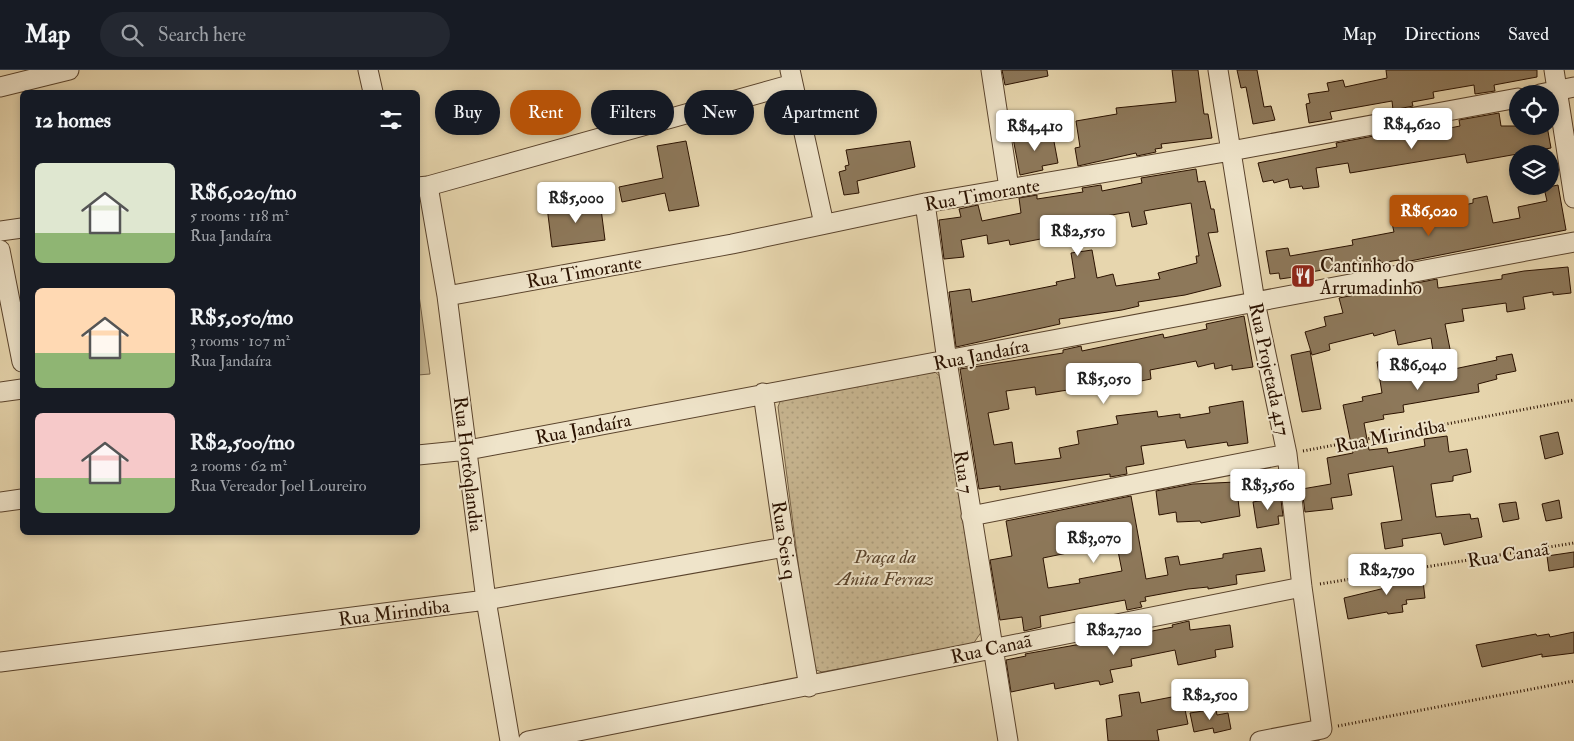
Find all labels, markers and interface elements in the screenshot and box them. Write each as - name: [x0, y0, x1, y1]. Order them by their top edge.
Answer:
- search box: [100, 12, 450, 57]
- text: Map: [25, 19, 70, 50]
- icon: search: [118, 21, 146, 49]
- text: Search here: [158, 23, 246, 47]
- text: Map: [1343, 23, 1376, 46]
- text: Directions: [1404, 23, 1480, 46]
- text: Saved: [1508, 23, 1549, 46]
- map controls: [1509, 85, 1559, 195]
- button: locate: [1509, 85, 1559, 135]
- chip: Buy: [435, 90, 500, 135]
- chip: Rent: [510, 90, 581, 135]
- chip: Filters: [591, 90, 674, 135]
- chip: New: [684, 90, 754, 135]
- chip: Apartment: [764, 90, 877, 135]
- icon: filters: [377, 106, 405, 134]
- text: 12 homes: [35, 107, 111, 134]
- pin: R$4,620: [1366, 108, 1458, 150]
- pin: R$4,410: [989, 109, 1081, 152]
- text: R$4,620: [1383, 114, 1441, 134]
- text: R$4,410: [1007, 116, 1063, 136]
- button: layers: [1509, 145, 1559, 195]
- street label: Rua Timorante: [923, 173, 1042, 217]
- text: R$6,020/mo: [190, 179, 296, 206]
- pin: R$5,000: [530, 182, 622, 224]
- icon: home: [75, 183, 135, 243]
- text: R$5,000: [548, 188, 604, 208]
- pin: R$6,020: [1383, 194, 1475, 237]
- text: R$6,020: [1401, 201, 1457, 221]
- text: 5 rooms · 118 m²: [190, 206, 289, 226]
- pin: R$2,550: [1032, 214, 1124, 257]
- text: R$2,550: [1051, 221, 1105, 241]
- text: Rua Jandaíra: [190, 226, 272, 246]
- street label: Rua Timorante: [525, 250, 644, 294]
- place label: Cantinho do Arrumadinho: [1319, 254, 1422, 300]
- restaurant icon: Cantinho do Arrumadinho: [1290, 263, 1316, 289]
- street label: Rua Projetada 417: [1243, 300, 1295, 438]
- text: R$5,050/mo: [190, 304, 293, 331]
- icon: home: [75, 308, 135, 368]
- text: 3 rooms · 107 m²: [190, 331, 290, 351]
- street label: Rua Jandaíra: [931, 334, 1031, 376]
- pin: R$6,040: [1372, 348, 1464, 391]
- text: Rua Jandaíra: [190, 351, 272, 371]
- text: R$6,040: [1389, 355, 1447, 375]
- pin: R$5,050: [1058, 362, 1150, 405]
- text: R$5,050: [1077, 369, 1131, 389]
- street label: Rua Hortôqlandia: [448, 395, 488, 533]
- street label: Rua Jandaíra: [533, 408, 633, 450]
- street label: Rua Mirindiba: [1333, 413, 1448, 458]
- text: R$2,500/mo: [190, 429, 295, 456]
- icon: home: [75, 433, 135, 493]
- street label: Rua 7: [948, 449, 978, 496]
- text: 2 rooms · 62 m²: [190, 456, 287, 476]
- pin: R$3,560: [1222, 468, 1314, 511]
- text: R$3,560: [1241, 475, 1295, 495]
- text: Rua Vereador Joel Loureiro: [190, 476, 366, 496]
- street label: Rua Seis q: [766, 499, 802, 581]
- pin: R$3,070: [1048, 522, 1140, 564]
- text: R$3,070: [1067, 528, 1121, 548]
- street label: Rua Canaã: [1466, 537, 1551, 573]
- park label: Praça da Anita Ferraz: [834, 545, 934, 591]
- pin: R$2,790: [1341, 554, 1433, 596]
- text: R$2,790: [1359, 560, 1415, 580]
- street label: Rua Mirindiba: [337, 594, 451, 632]
- pin: R$2,720: [1068, 614, 1160, 656]
- text: R$2,720: [1086, 620, 1142, 640]
- street label: Rua Canaã: [949, 629, 1034, 669]
- pin: R$2,500: [1164, 678, 1256, 721]
- text: R$2,500: [1182, 685, 1238, 705]

